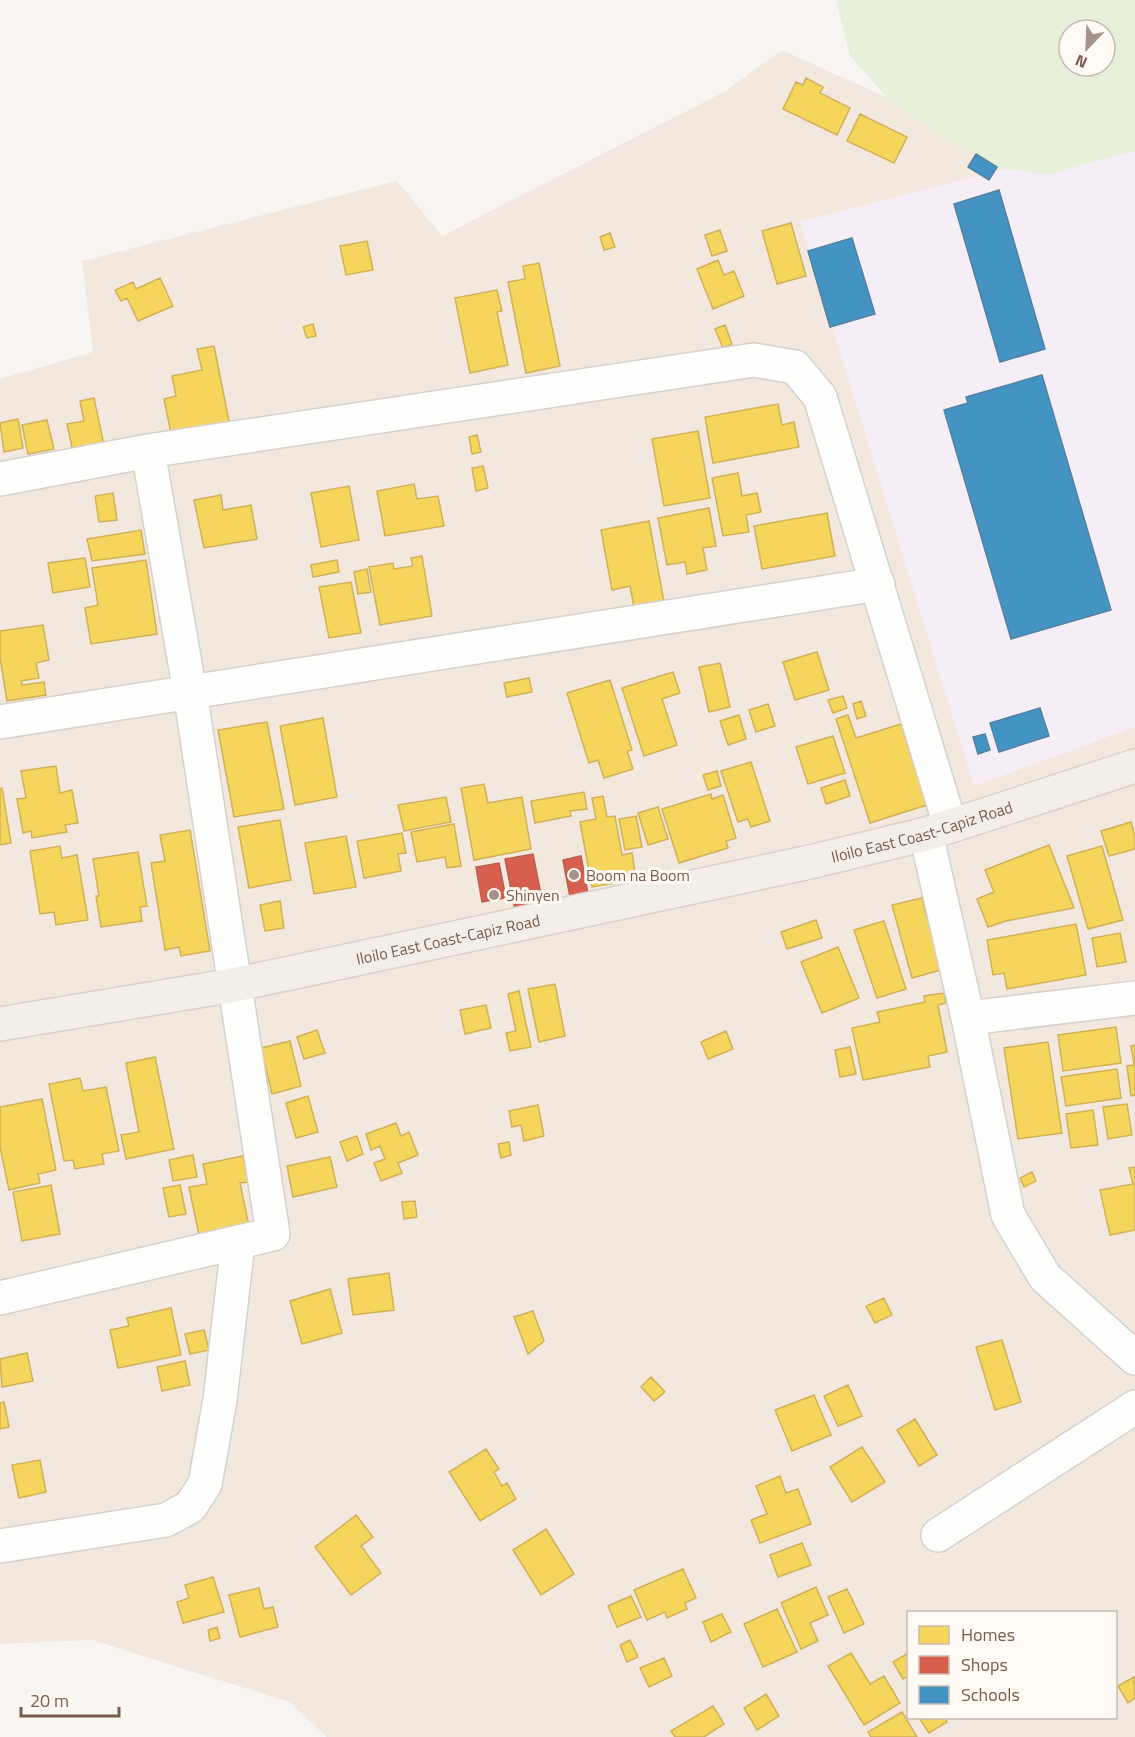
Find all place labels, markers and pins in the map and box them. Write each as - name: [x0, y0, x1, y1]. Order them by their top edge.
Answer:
- place label: Boom na Boom: [586, 863, 690, 887]
- marker: Boom na Boom: [567, 868, 581, 882]
- place label: Shinyen: [506, 883, 560, 907]
- marker: Shinyen: [487, 888, 501, 902]

